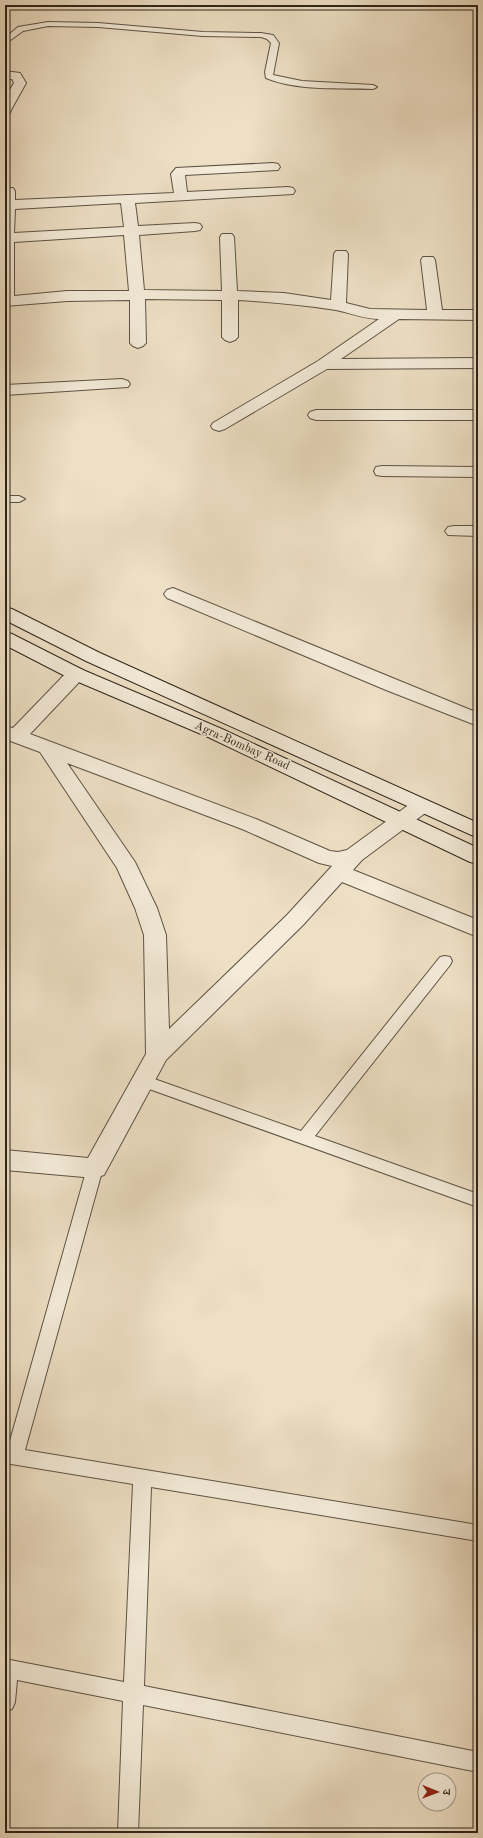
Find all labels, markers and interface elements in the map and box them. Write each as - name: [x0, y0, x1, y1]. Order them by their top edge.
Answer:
- street label: Agra-Bombay Road: [192, 720, 292, 772]
- north arrow: [417, 1772, 457, 1812]
- text: उ: [440, 1788, 451, 1796]

